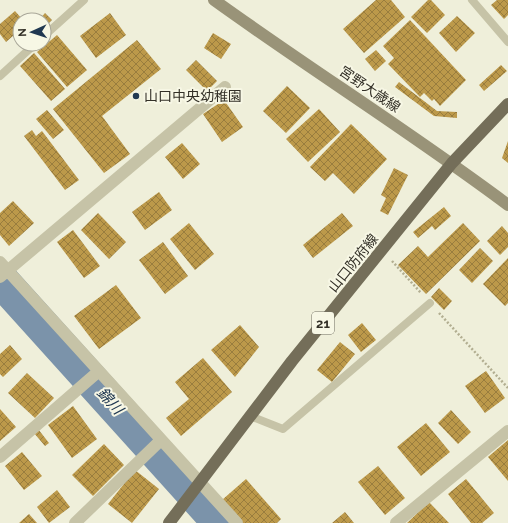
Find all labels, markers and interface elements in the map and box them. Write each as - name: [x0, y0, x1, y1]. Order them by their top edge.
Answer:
- north arrow: [12, 12, 52, 52]
- text: N: [16, 28, 29, 37]
- street label: 宮野大歳線: [337, 63, 403, 115]
- place label: 山口中央幼稚園: [144, 88, 242, 104]
- marker: 山口中央幼稚園: [131, 91, 141, 101]
- street label: 山口防府線: [325, 231, 381, 295]
- road number: 21: [312, 312, 334, 334]
- water label: 錦川: [93, 384, 128, 420]

